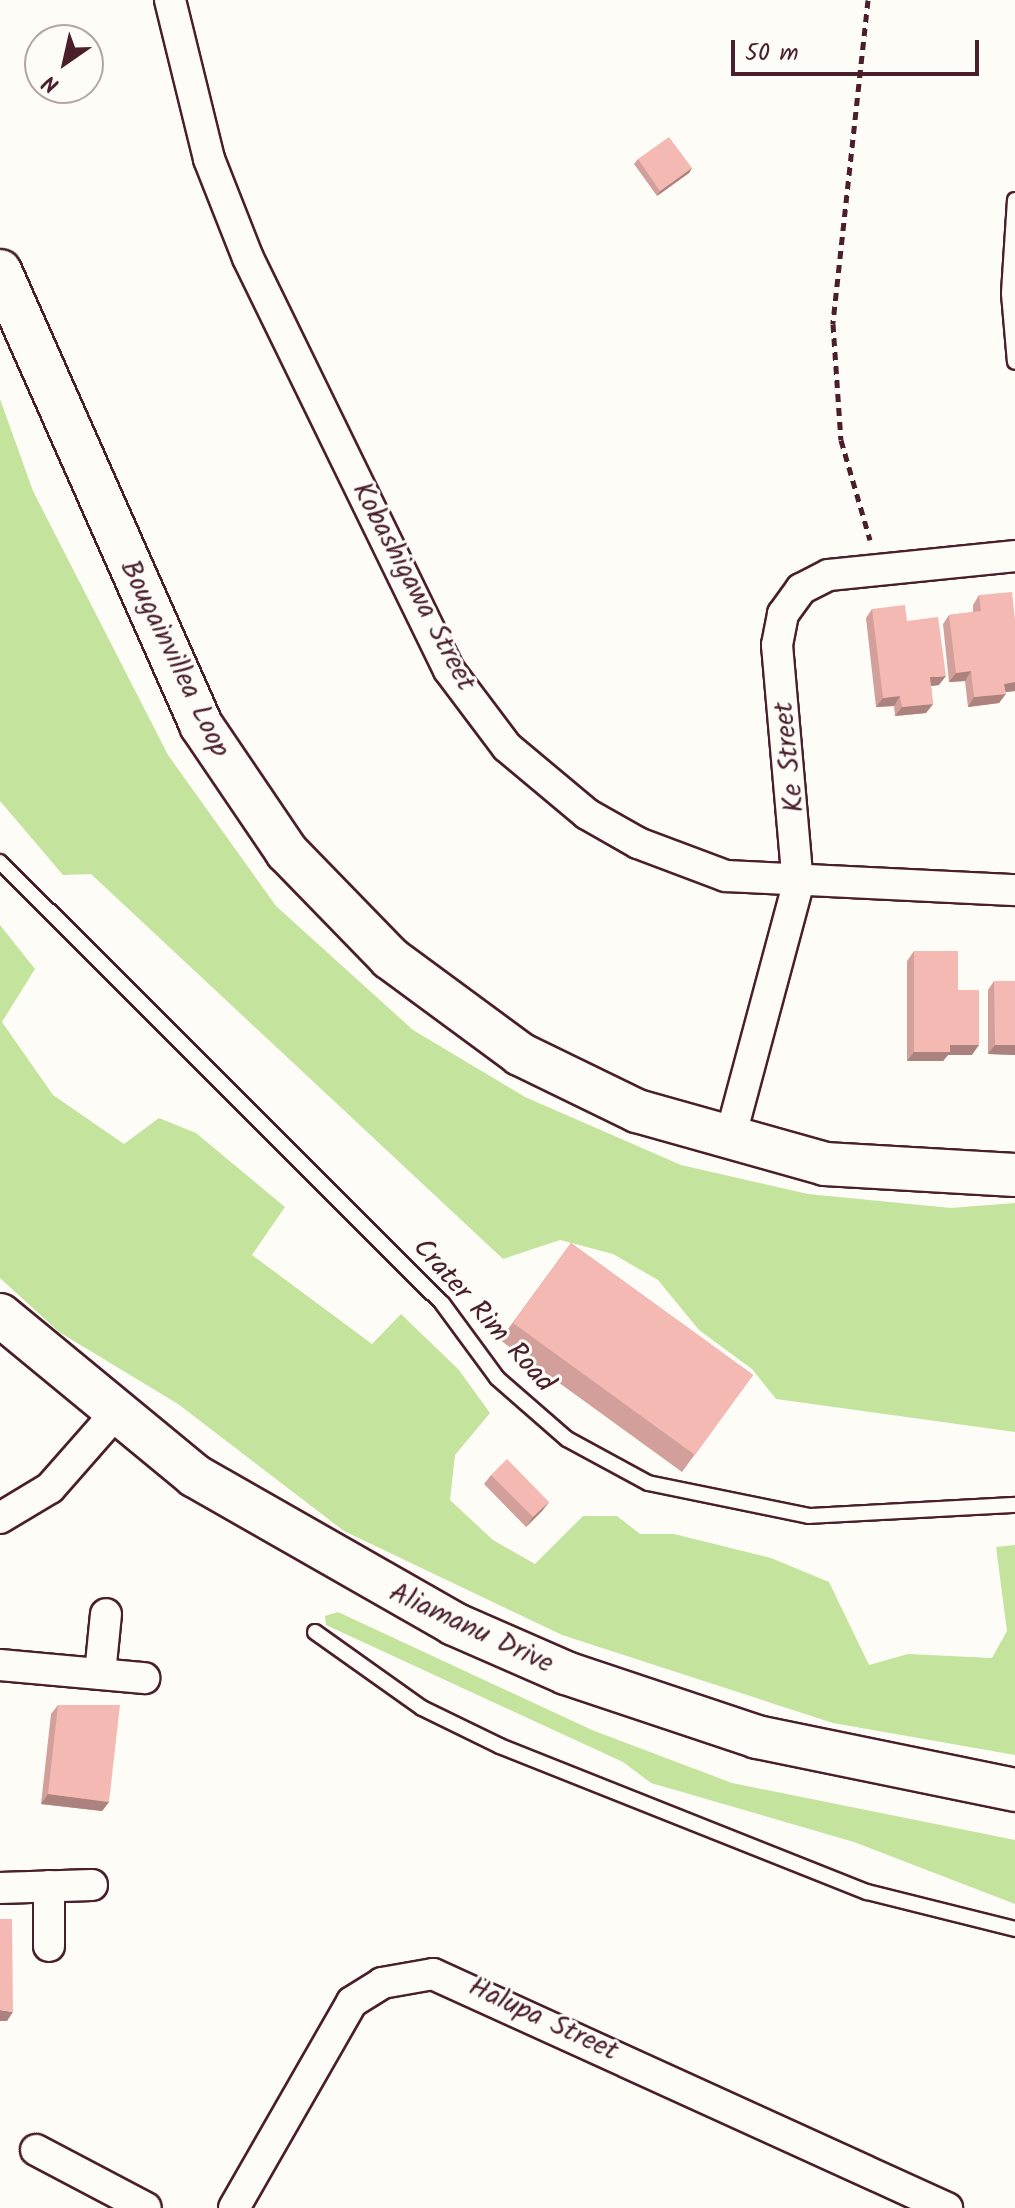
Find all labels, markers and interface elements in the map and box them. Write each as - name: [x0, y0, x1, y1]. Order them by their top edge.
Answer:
- north arrow: [24, 24, 104, 104]
- scale bar: [735, 24, 983, 74]
- text: 50 m: [745, 34, 799, 73]
- text: N: [36, 64, 67, 101]
- street label: Kobashigawa Street: [344, 477, 482, 697]
- street label: Bougainvillea Loop: [112, 555, 236, 763]
- street label: Ke Street: [767, 700, 813, 814]
- street label: Crater Rim Road: [405, 1232, 561, 1400]
- street label: Aliamanu Drive: [384, 1576, 558, 1682]
- street label: Halupa Street: [463, 1971, 623, 2069]

